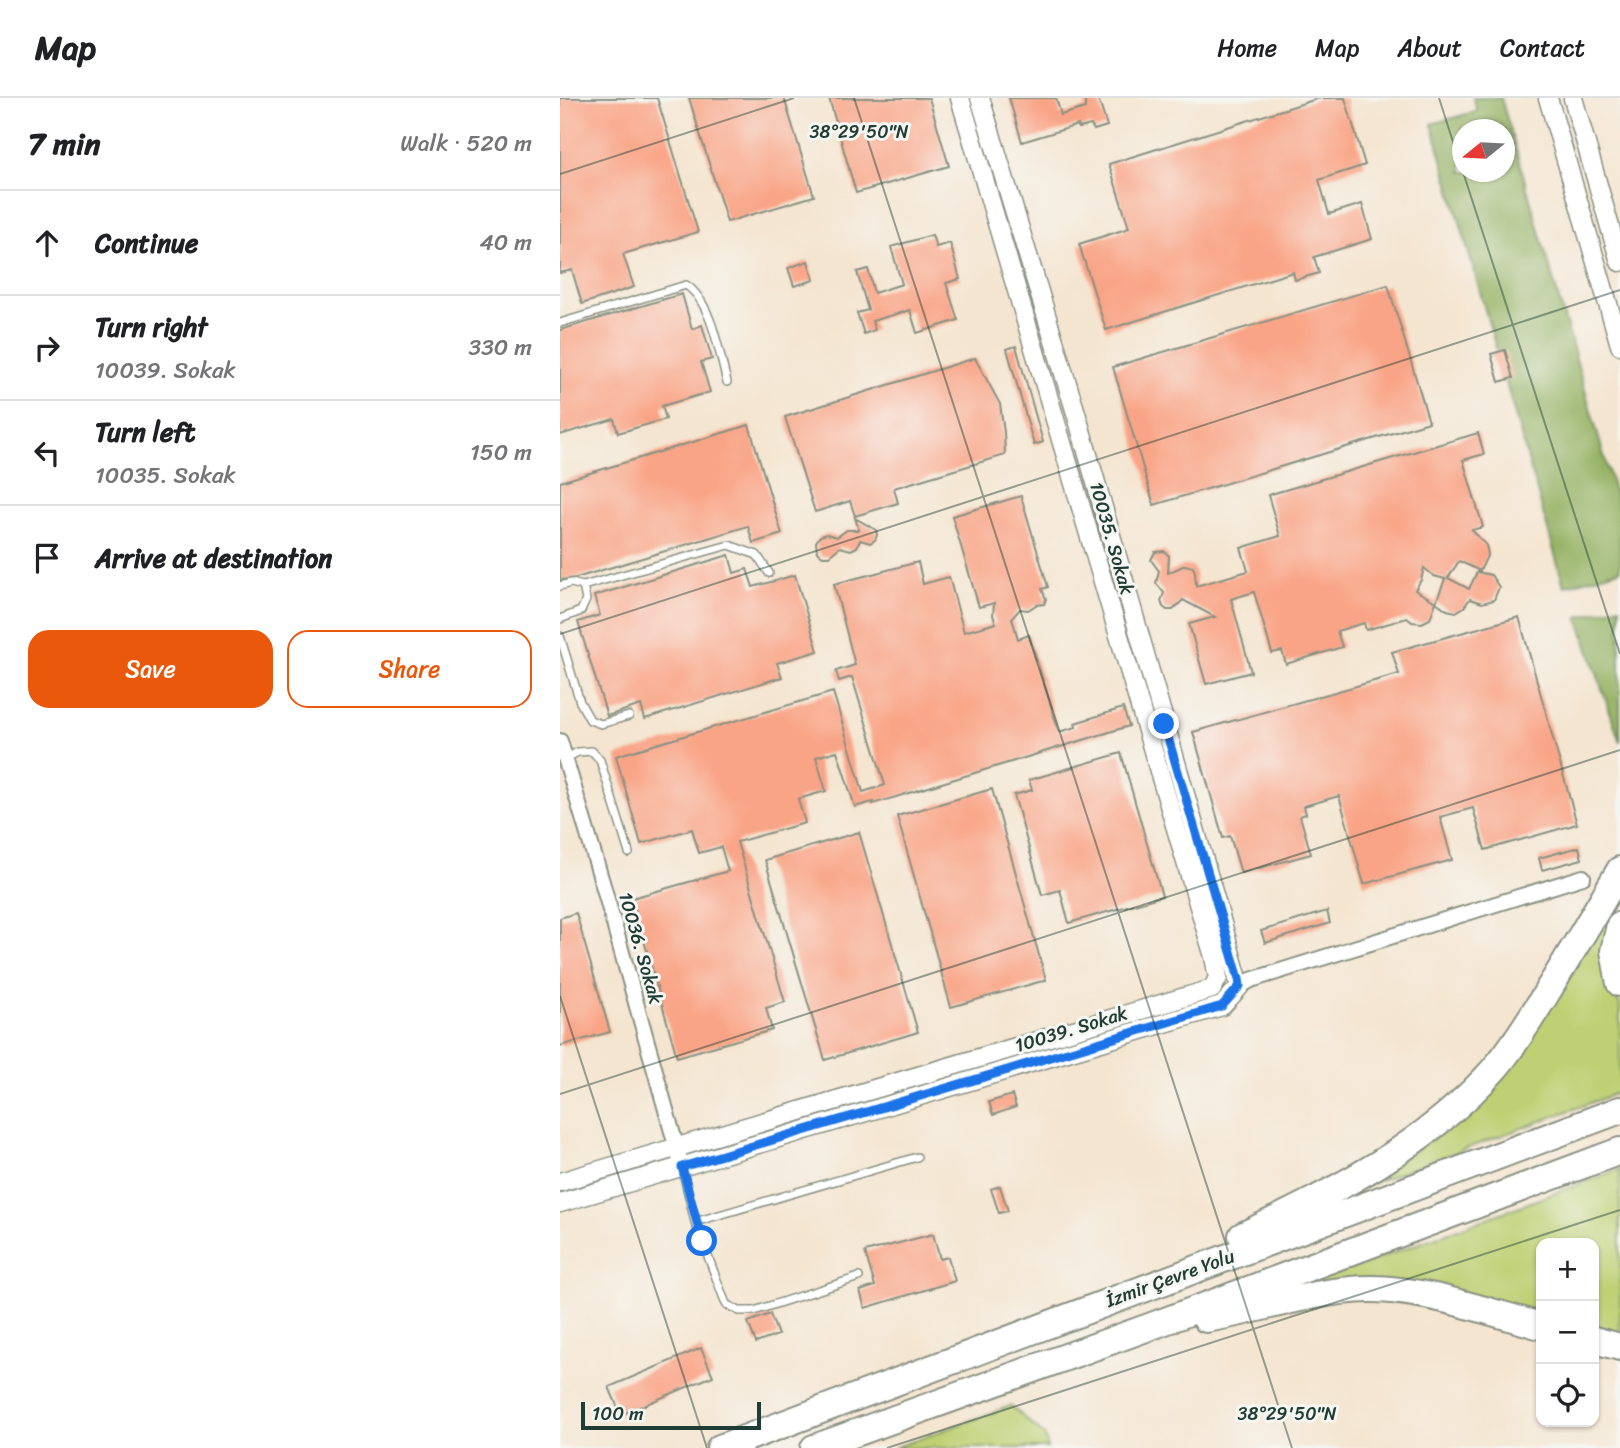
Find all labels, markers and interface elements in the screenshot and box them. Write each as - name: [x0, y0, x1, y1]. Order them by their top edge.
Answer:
- text: Map: [35, 19, 96, 77]
- text: Home: [1217, 27, 1277, 69]
- text: Map: [1315, 27, 1359, 69]
- text: About: [1397, 27, 1462, 69]
- text: Contact: [1500, 27, 1585, 69]
- text: 38°29'50"N: [810, 116, 909, 148]
- text: 7 min: [28, 117, 100, 171]
- north arrow: [1452, 119, 1515, 182]
- text: Walk · 520 m: [400, 123, 532, 164]
- text: Continue: [95, 220, 198, 266]
- text: 40 m: [479, 222, 532, 263]
- icon: ahead: [28, 224, 66, 262]
- text: Turn right: [95, 304, 208, 350]
- text: 330 m: [469, 327, 532, 368]
- icon: right: [28, 329, 66, 367]
- text: 10039. Sokak: [95, 350, 236, 391]
- text: Turn left: [95, 409, 195, 455]
- text: 150 m: [470, 432, 532, 473]
- icon: left: [28, 434, 66, 472]
- text: 10035. Sokak: [95, 455, 236, 496]
- street label: 10035. Sokak: [1080, 478, 1144, 598]
- text: Arrive at destination: [95, 535, 332, 581]
- icon: arrive: [28, 539, 66, 577]
- button: Save: [28, 630, 273, 708]
- button: Share: [287, 630, 532, 708]
- route end: [1148, 708, 1179, 739]
- street label: 10036. Sokak: [609, 888, 673, 1008]
- street label: 10039. Sokak: [1011, 996, 1131, 1062]
- route start: [686, 1225, 717, 1256]
- map controls: [1536, 1238, 1599, 1427]
- button: +: [1536, 1238, 1599, 1301]
- street label: İzmir Çevre Yolu: [1100, 1239, 1239, 1317]
- button: −: [1536, 1301, 1599, 1364]
- button: locate: [1536, 1364, 1599, 1427]
- text: 100 m: [592, 1397, 644, 1430]
- text: 38°29'50"N: [1238, 1398, 1337, 1430]
- scale bar: [581, 1399, 761, 1431]

